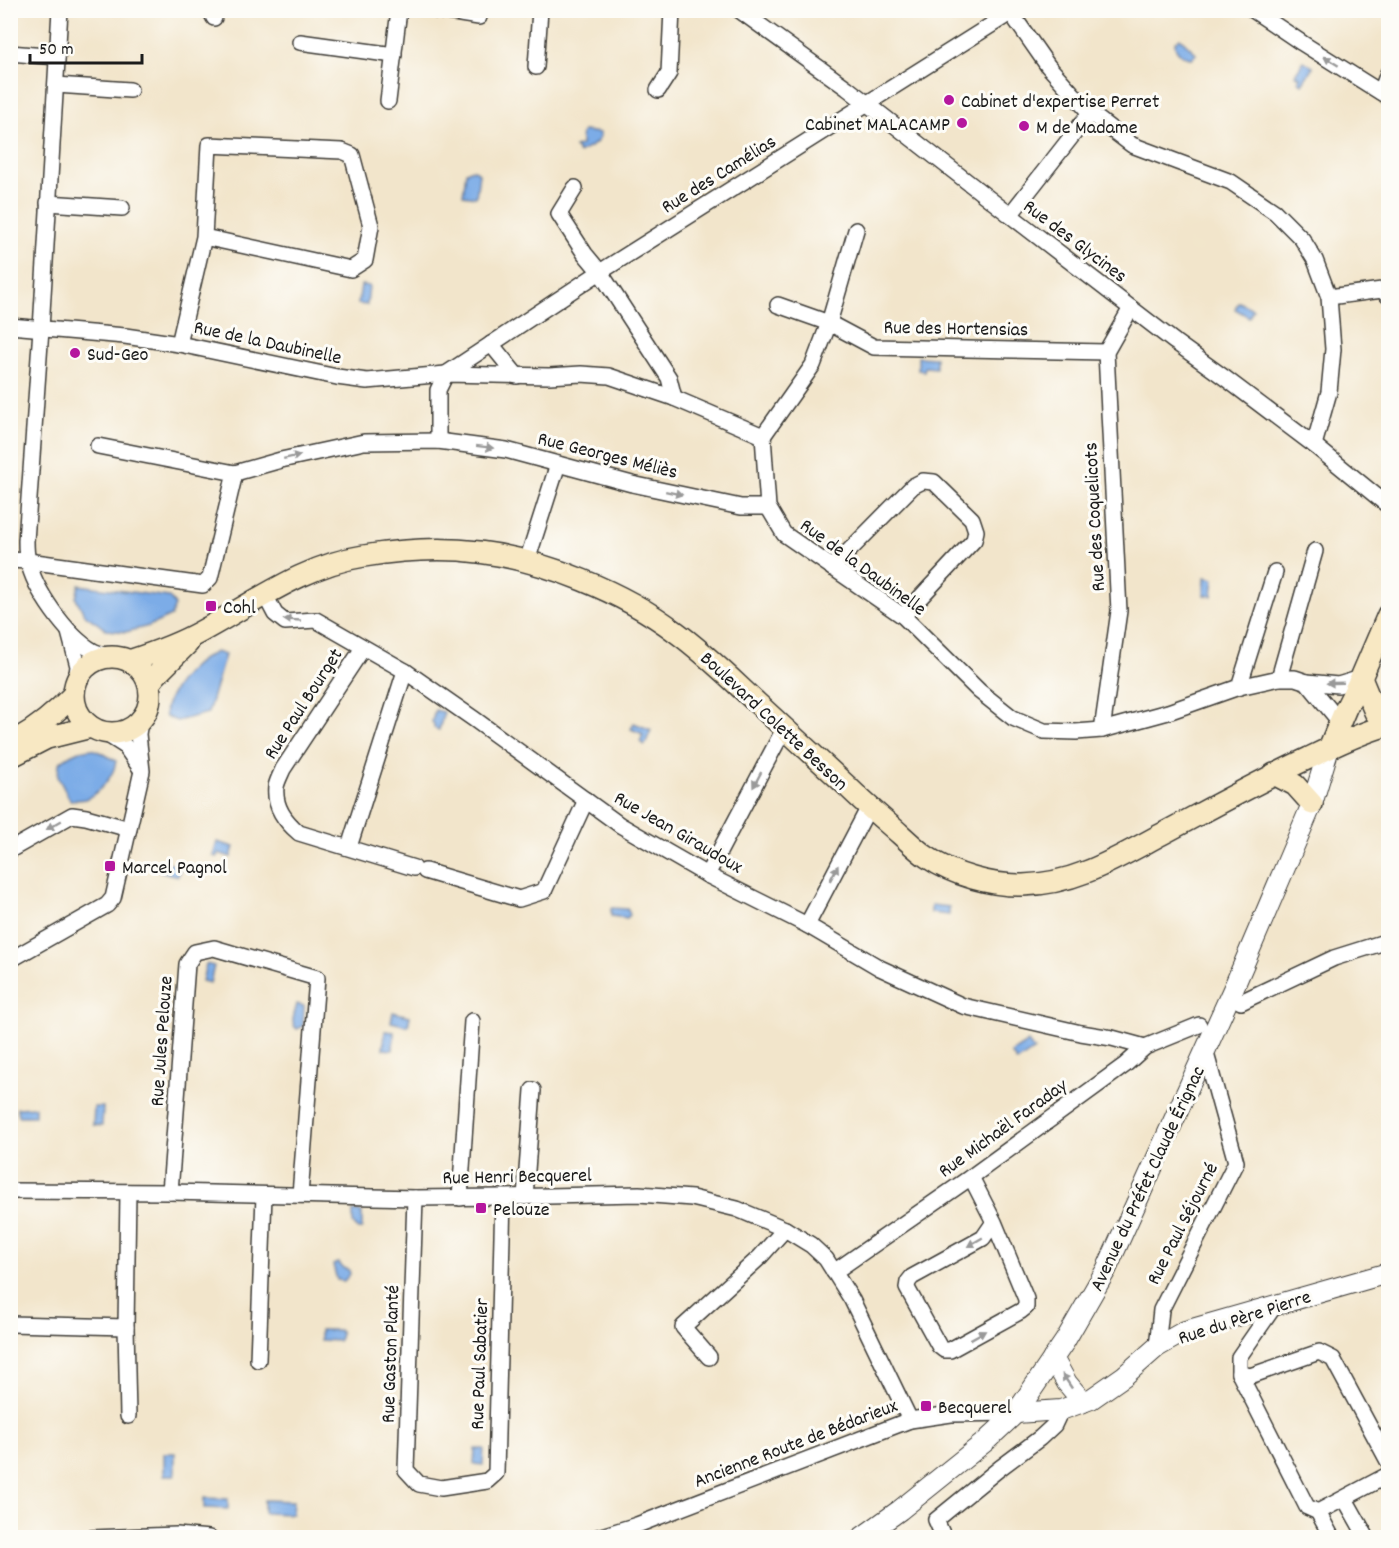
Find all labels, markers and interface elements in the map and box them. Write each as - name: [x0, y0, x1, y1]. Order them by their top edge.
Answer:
- scale bar: [30, 27, 142, 65]
- text: 50 m: [39, 38, 74, 63]
- one-way arrow: [1323, 56, 1339, 67]
- place label: Cabinet d'expertise Perret: [961, 89, 1159, 117]
- marker: Cabinet d'expertise Perret: [942, 93, 956, 107]
- place label: Cabinet MALACAMP: [805, 112, 950, 140]
- place label: M de Madame: [1036, 115, 1138, 143]
- marker: Cabinet MALACAMP: [955, 116, 969, 130]
- marker: M de Madame: [1017, 119, 1031, 133]
- street label: Rue des Camélias: [657, 129, 782, 222]
- street label: Rue des Glycines: [1016, 194, 1132, 291]
- street label: Rue de la Daubinelle: [191, 315, 344, 373]
- street label: Rue des Hortensias: [883, 315, 1029, 345]
- place label: Sud-Geo: [87, 342, 149, 370]
- marker: Sud-Geo: [68, 346, 82, 360]
- street label: Rue Georges Méliès: [534, 426, 680, 488]
- one-way arrow: [475, 442, 494, 452]
- street label: Rue des Coquelicots: [1078, 442, 1114, 592]
- one-way arrow: [282, 452, 301, 462]
- one-way arrow: [665, 489, 684, 498]
- street label: Rue de la Daubinelle: [793, 513, 931, 624]
- place label: Cohl: [223, 595, 256, 623]
- marker: Cohl: [204, 599, 218, 613]
- one-way arrow: [282, 616, 301, 625]
- street label: Rue Paul Bourget: [258, 644, 351, 766]
- street label: Boulevard Colette Besson: [693, 646, 853, 798]
- one-way arrow: [1325, 679, 1344, 688]
- one-way arrow: [752, 772, 762, 789]
- street label: Rue Jean Giraudoux: [608, 785, 748, 882]
- one-way arrow: [45, 820, 62, 830]
- place label: Marcel Pagnol: [122, 855, 227, 883]
- marker: Marcel Pagnol: [103, 859, 117, 873]
- one-way arrow: [829, 864, 839, 882]
- street label: Rue Jules Pelouze: [144, 975, 182, 1107]
- street label: Avenue du Préfet Claude Érignac: [1084, 1062, 1213, 1297]
- street label: Rue Michaël Faraday: [933, 1072, 1075, 1186]
- street label: Rue Paul Séjourné: [1141, 1158, 1226, 1290]
- street label: Rue Henri Becquerel: [442, 1163, 592, 1193]
- place label: Pelouze: [493, 1197, 550, 1225]
- marker: Pelouze: [474, 1201, 488, 1215]
- one-way arrow: [966, 1237, 983, 1247]
- street label: Rue du Père Pierre: [1175, 1284, 1315, 1353]
- street label: Rue Gaston Planté: [376, 1285, 408, 1424]
- street label: Rue Paul Sabatier: [465, 1297, 497, 1430]
- one-way arrow: [970, 1330, 987, 1340]
- one-way arrow: [1061, 1373, 1072, 1389]
- street label: Ancienne Route de Bédarieux: [690, 1393, 902, 1497]
- place label: Becquerel: [938, 1395, 1012, 1423]
- marker: Becquerel: [919, 1399, 933, 1413]

